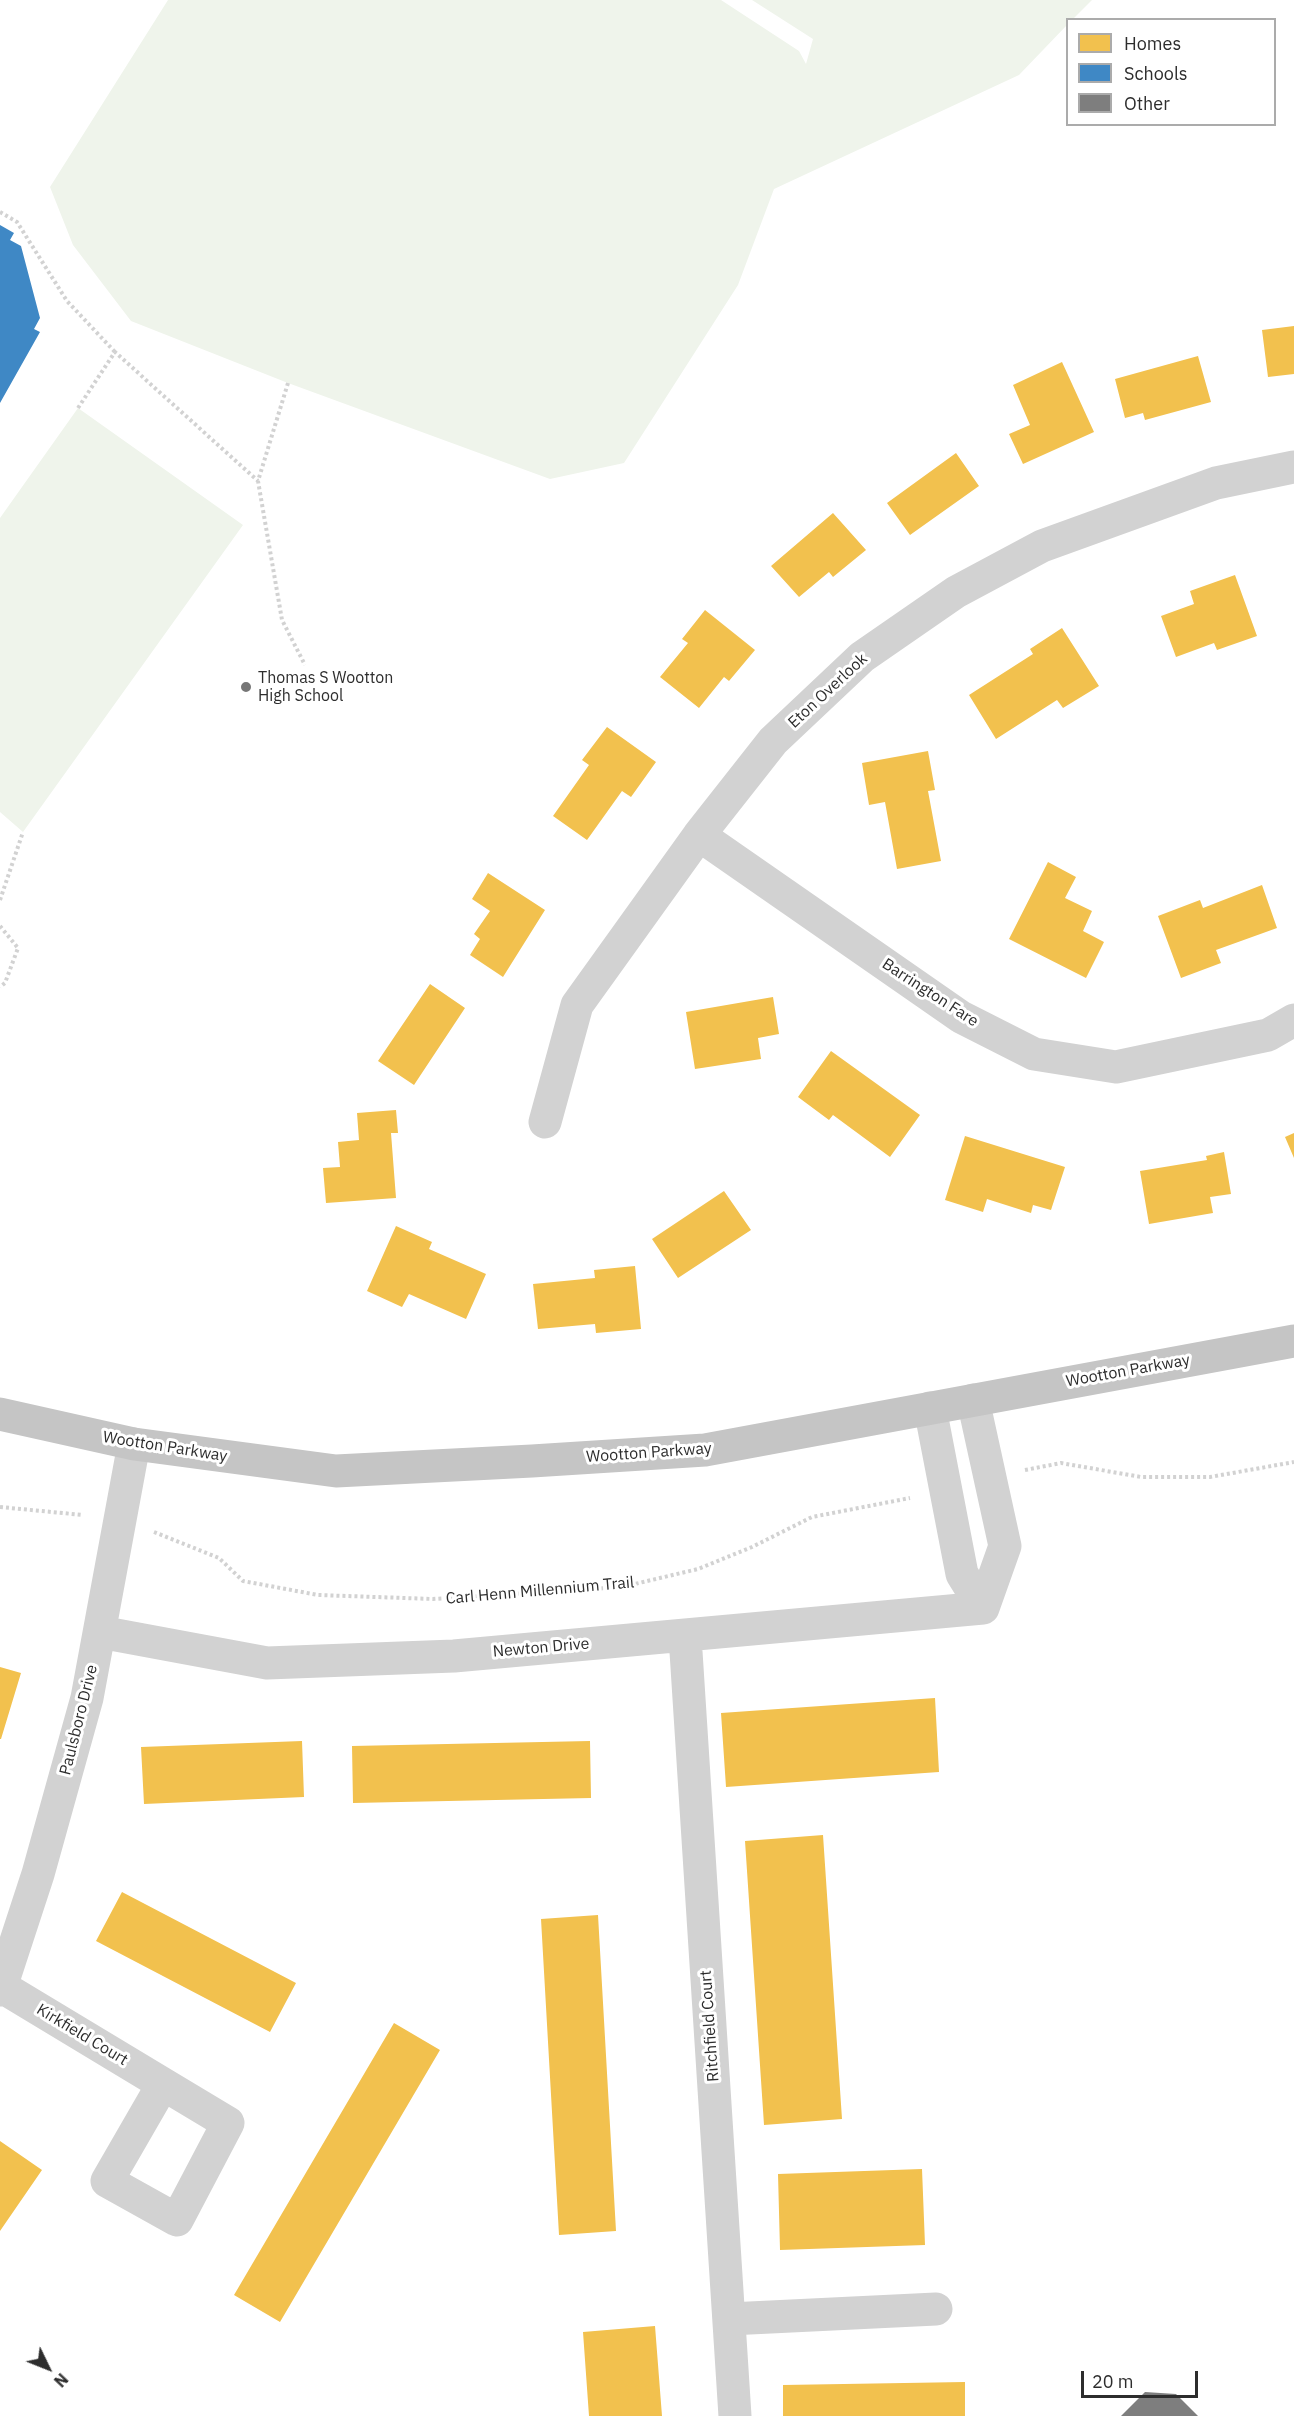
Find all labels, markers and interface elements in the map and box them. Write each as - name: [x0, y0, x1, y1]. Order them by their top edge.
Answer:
- legend: [1066, 18, 1276, 126]
- text: Homes: [1124, 32, 1181, 55]
- text: Schools: [1124, 62, 1188, 85]
- text: Other: [1124, 92, 1170, 115]
- street label: Eton Overlook: [784, 649, 872, 733]
- place label: Thomas S Wootton High School: [258, 668, 393, 706]
- marker: Thomas S Wootton High School: [239, 680, 253, 694]
- street label: Barrington Fare: [878, 955, 982, 1031]
- street label: Wootton Parkway: [1064, 1351, 1192, 1391]
- street label: Wootton Parkway: [101, 1428, 229, 1466]
- street label: Wootton Parkway: [586, 1439, 712, 1467]
- street label: Carl Henn Millennium Trail: [445, 1573, 635, 1609]
- street label: Newton Drive: [492, 1634, 590, 1662]
- street label: Paulsboro Drive: [56, 1663, 102, 1777]
- street label: Ritchfield Court: [697, 1970, 723, 2082]
- street label: Kirkfield Court: [33, 2000, 131, 2070]
- north arrow: [18, 2338, 78, 2398]
- scale bar: [1084, 2359, 1201, 2397]
- text: N: [50, 2369, 72, 2391]
- text: 20 m: [1092, 2370, 1134, 2393]

